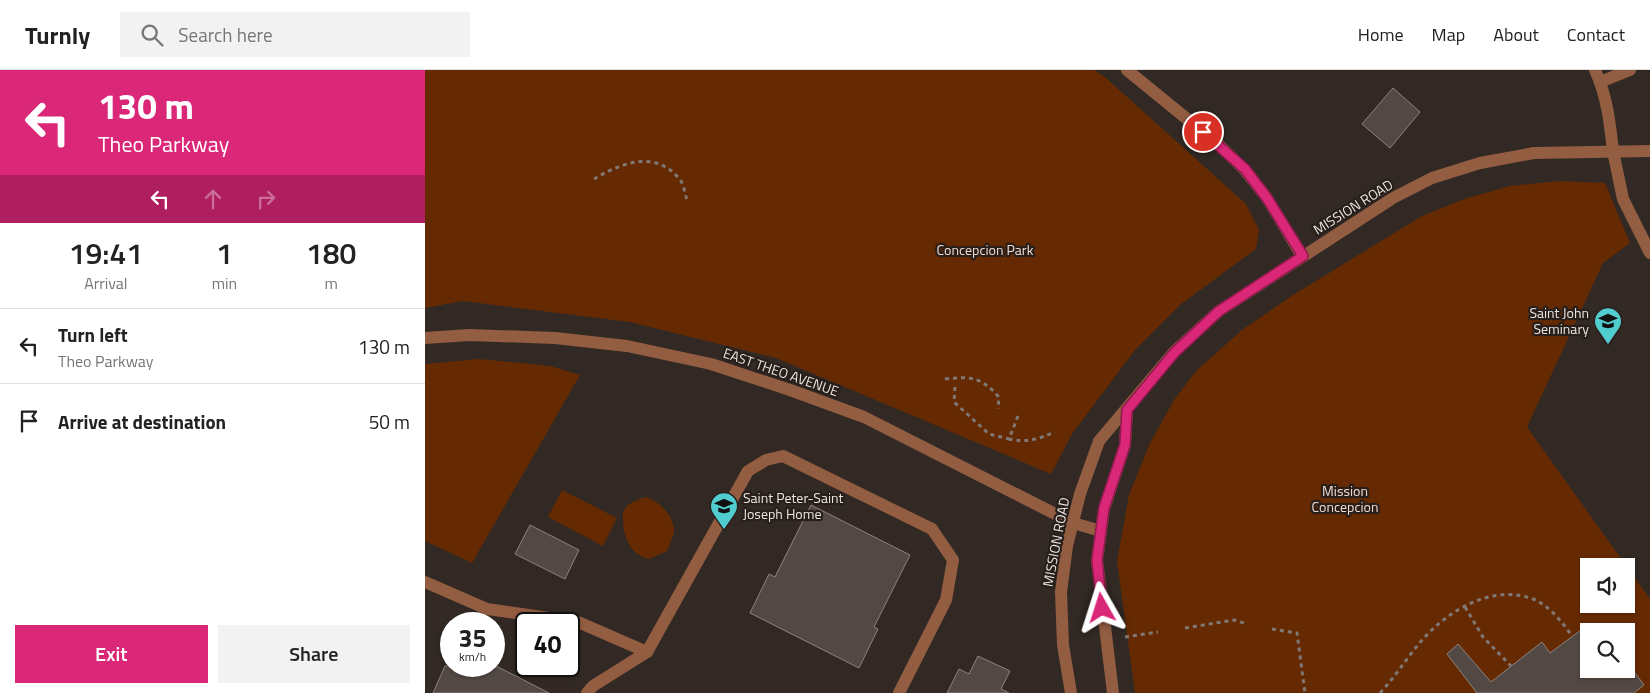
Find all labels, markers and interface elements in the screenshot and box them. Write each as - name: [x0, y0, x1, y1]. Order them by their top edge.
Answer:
- search box: [120, 12, 470, 57]
- text: Turnly: [25, 17, 90, 53]
- text: Search here: [178, 20, 273, 49]
- icon: search: [138, 21, 166, 49]
- text: Home: [1358, 21, 1404, 48]
- text: Map: [1432, 21, 1465, 48]
- text: About: [1493, 21, 1539, 48]
- text: Contact: [1567, 21, 1625, 48]
- text: 130 m: [98, 79, 194, 133]
- icon: left: [15, 90, 80, 155]
- pin: [1182, 111, 1224, 153]
- icon: arrive: [1189, 118, 1217, 146]
- text: Theo Parkway: [98, 127, 229, 161]
- street label: MISSION ROAD: [1309, 174, 1397, 240]
- icon: left: [146, 185, 174, 213]
- icon: ahead: [199, 185, 227, 213]
- icon: right: [252, 185, 280, 213]
- text: 19:41: [69, 230, 143, 276]
- text: 1: [216, 230, 233, 276]
- text: 180: [306, 230, 356, 276]
- park label: Concepcion Park: [937, 239, 1034, 260]
- text: Arrival: [84, 271, 128, 295]
- text: min: [212, 271, 237, 295]
- text: m: [324, 271, 338, 295]
- place label: Saint John Seminary: [1529, 302, 1589, 339]
- school or university icon: Saint John Seminary: [1593, 306, 1623, 345]
- text: Turn left: [58, 320, 128, 349]
- icon: left: [15, 332, 43, 360]
- text: 130 m: [358, 332, 410, 361]
- street label: EAST THEO AVENUE: [721, 342, 842, 401]
- text: Theo Parkway: [58, 349, 153, 373]
- icon: arrive: [15, 407, 43, 435]
- text: Arrive at destination: [58, 407, 226, 436]
- text: 50 m: [369, 407, 410, 436]
- park label: Mission Concepcion: [1312, 480, 1378, 517]
- place label: Saint Peter-Saint Joseph Home: [743, 487, 843, 524]
- school or university icon: Saint Peter-Saint Joseph Home: [709, 491, 739, 530]
- street label: MISSION ROAD: [1037, 495, 1074, 588]
- map controls: [1580, 558, 1635, 678]
- button: sound: [1580, 558, 1635, 613]
- position arrow: [1075, 581, 1127, 633]
- speed limit sign: 40: [515, 612, 580, 677]
- text: 35: [458, 619, 487, 657]
- button: search: [1580, 623, 1635, 678]
- button: Exit: [15, 625, 208, 683]
- button: Share: [218, 625, 410, 683]
- text: km/h: [459, 647, 486, 666]

